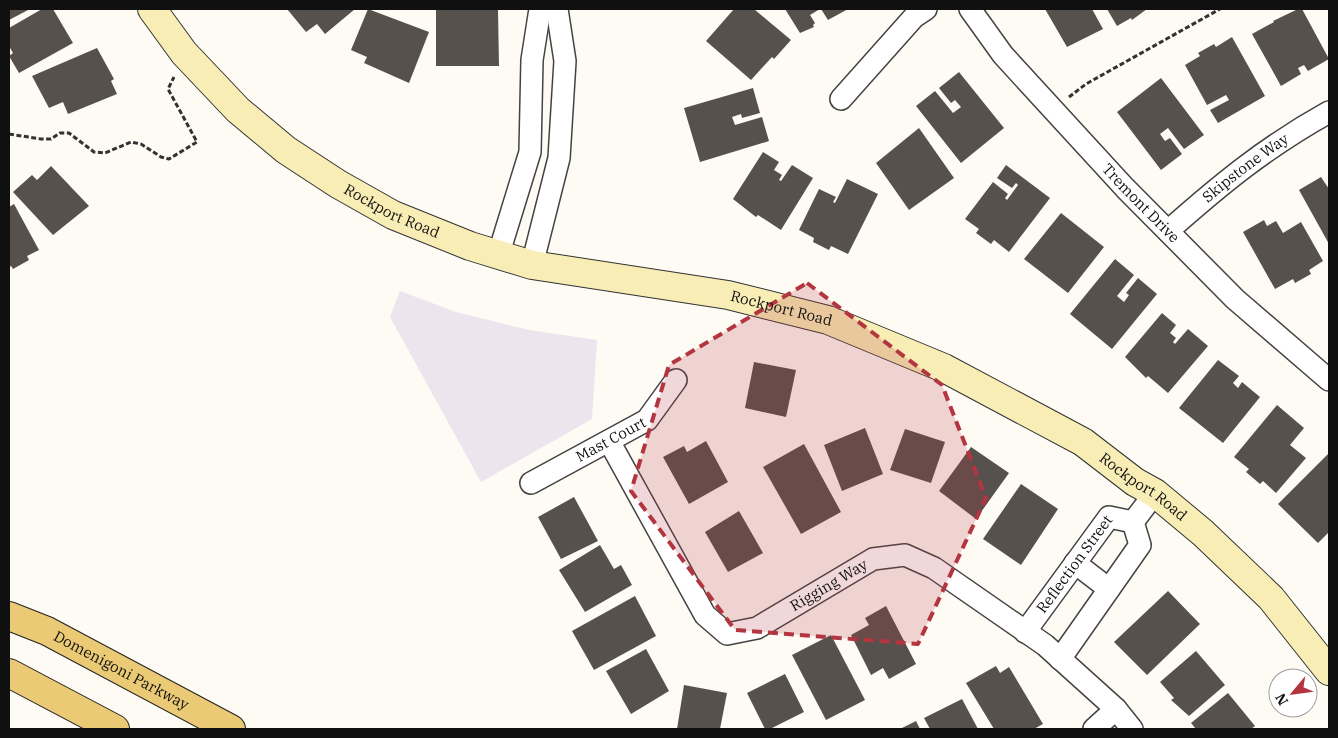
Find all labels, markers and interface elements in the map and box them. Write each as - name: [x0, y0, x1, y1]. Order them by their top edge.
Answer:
- street label: Skipstone Way: [1198, 129, 1292, 206]
- street label: Tremont Drive: [1098, 159, 1184, 247]
- street label: Rockport Road: [341, 179, 443, 242]
- street label: Rockport Road: [729, 286, 835, 330]
- street label: Mast Court: [572, 412, 649, 466]
- street label: Rockport Road: [1096, 448, 1191, 525]
- street label: Reflection Street: [1032, 511, 1116, 617]
- street label: Rigging Way: [786, 554, 871, 615]
- street label: Domenigoni Parkway: [51, 626, 192, 714]
- north arrow: [1268, 668, 1318, 718]
- text: N: [1271, 690, 1292, 709]

